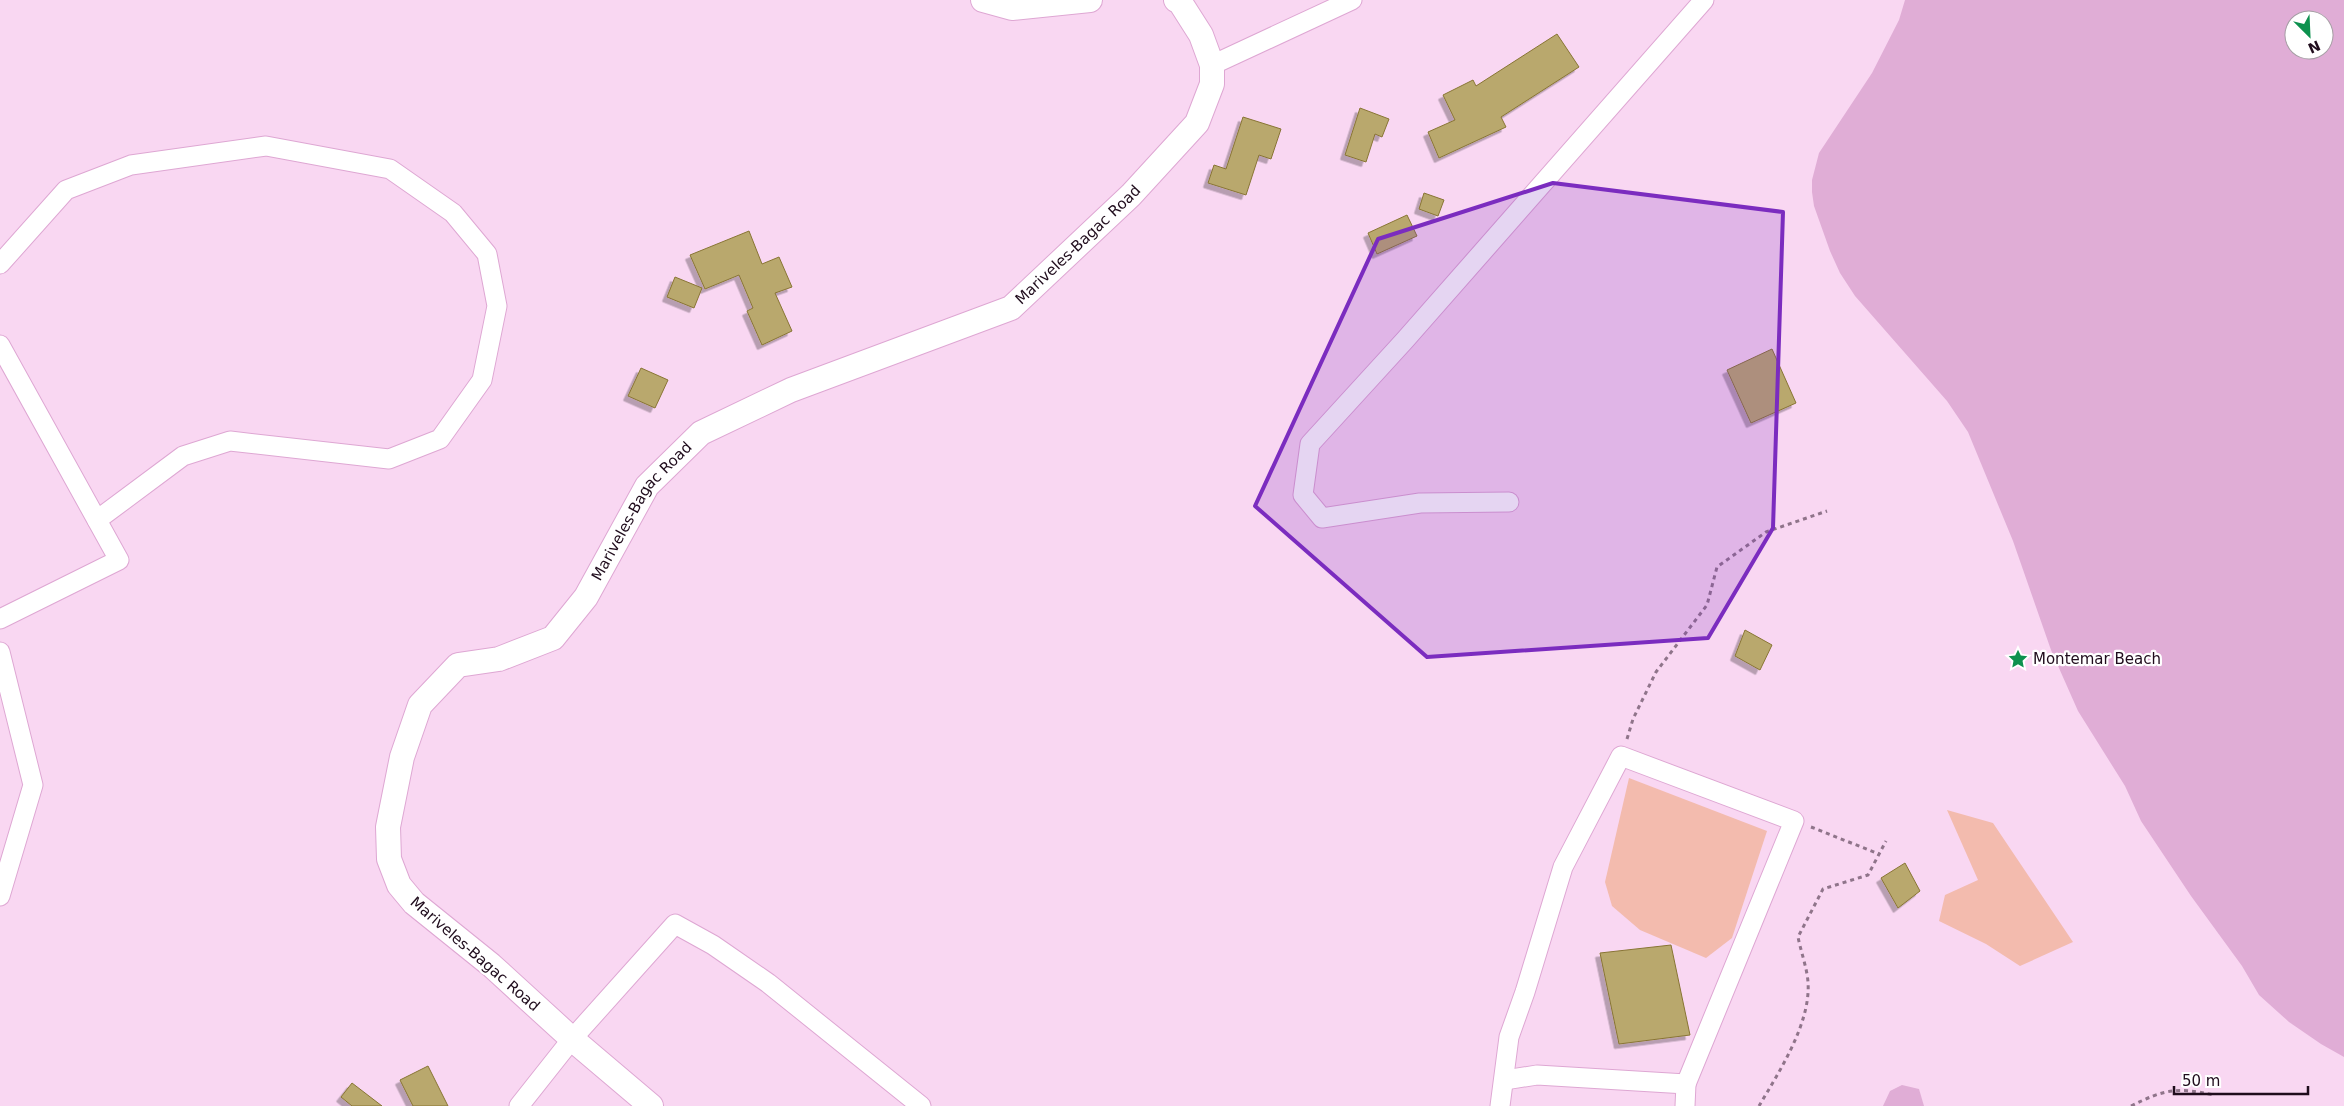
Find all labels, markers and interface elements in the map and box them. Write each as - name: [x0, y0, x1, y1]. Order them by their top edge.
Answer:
- north arrow: [2284, 10, 2334, 60]
- text: N: [2306, 37, 2323, 57]
- street label: Mariveles-Bagac Road: [1012, 181, 1144, 308]
- street label: Mariveles-Bagac Road: [588, 438, 696, 584]
- place icon: Montemar Beach: [2007, 648, 2029, 670]
- place label: Montemar Beach: [2033, 650, 2161, 668]
- street label: Mariveles-Bagac Road: [407, 893, 543, 1015]
- scale bar: [2174, 1064, 2308, 1096]
- text: 50 m: [2182, 1072, 2220, 1090]

